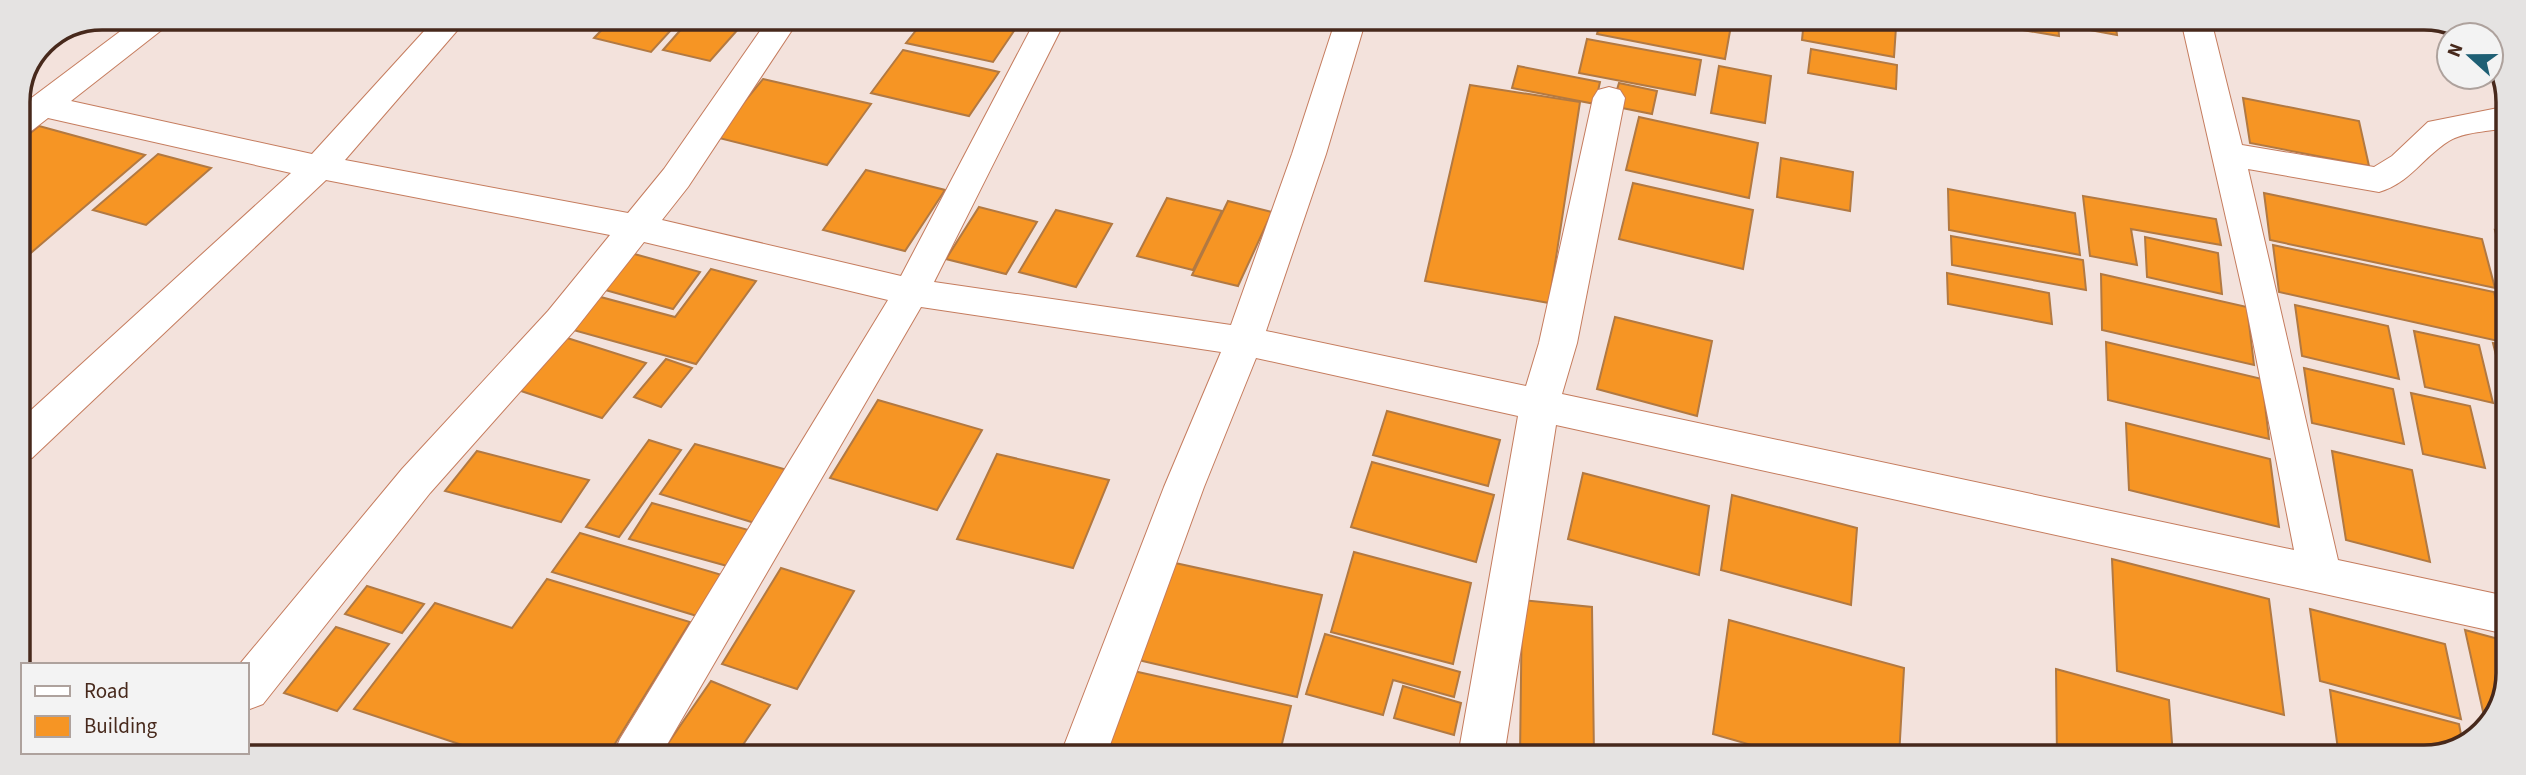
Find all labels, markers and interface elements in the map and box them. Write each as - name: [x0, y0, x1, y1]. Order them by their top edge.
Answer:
- north arrow: [2435, 21, 2505, 91]
- text: N: [2441, 40, 2470, 61]
- legend: [21, 663, 248, 754]
- text: Road: [84, 676, 129, 706]
- text: Building: [84, 711, 158, 741]

